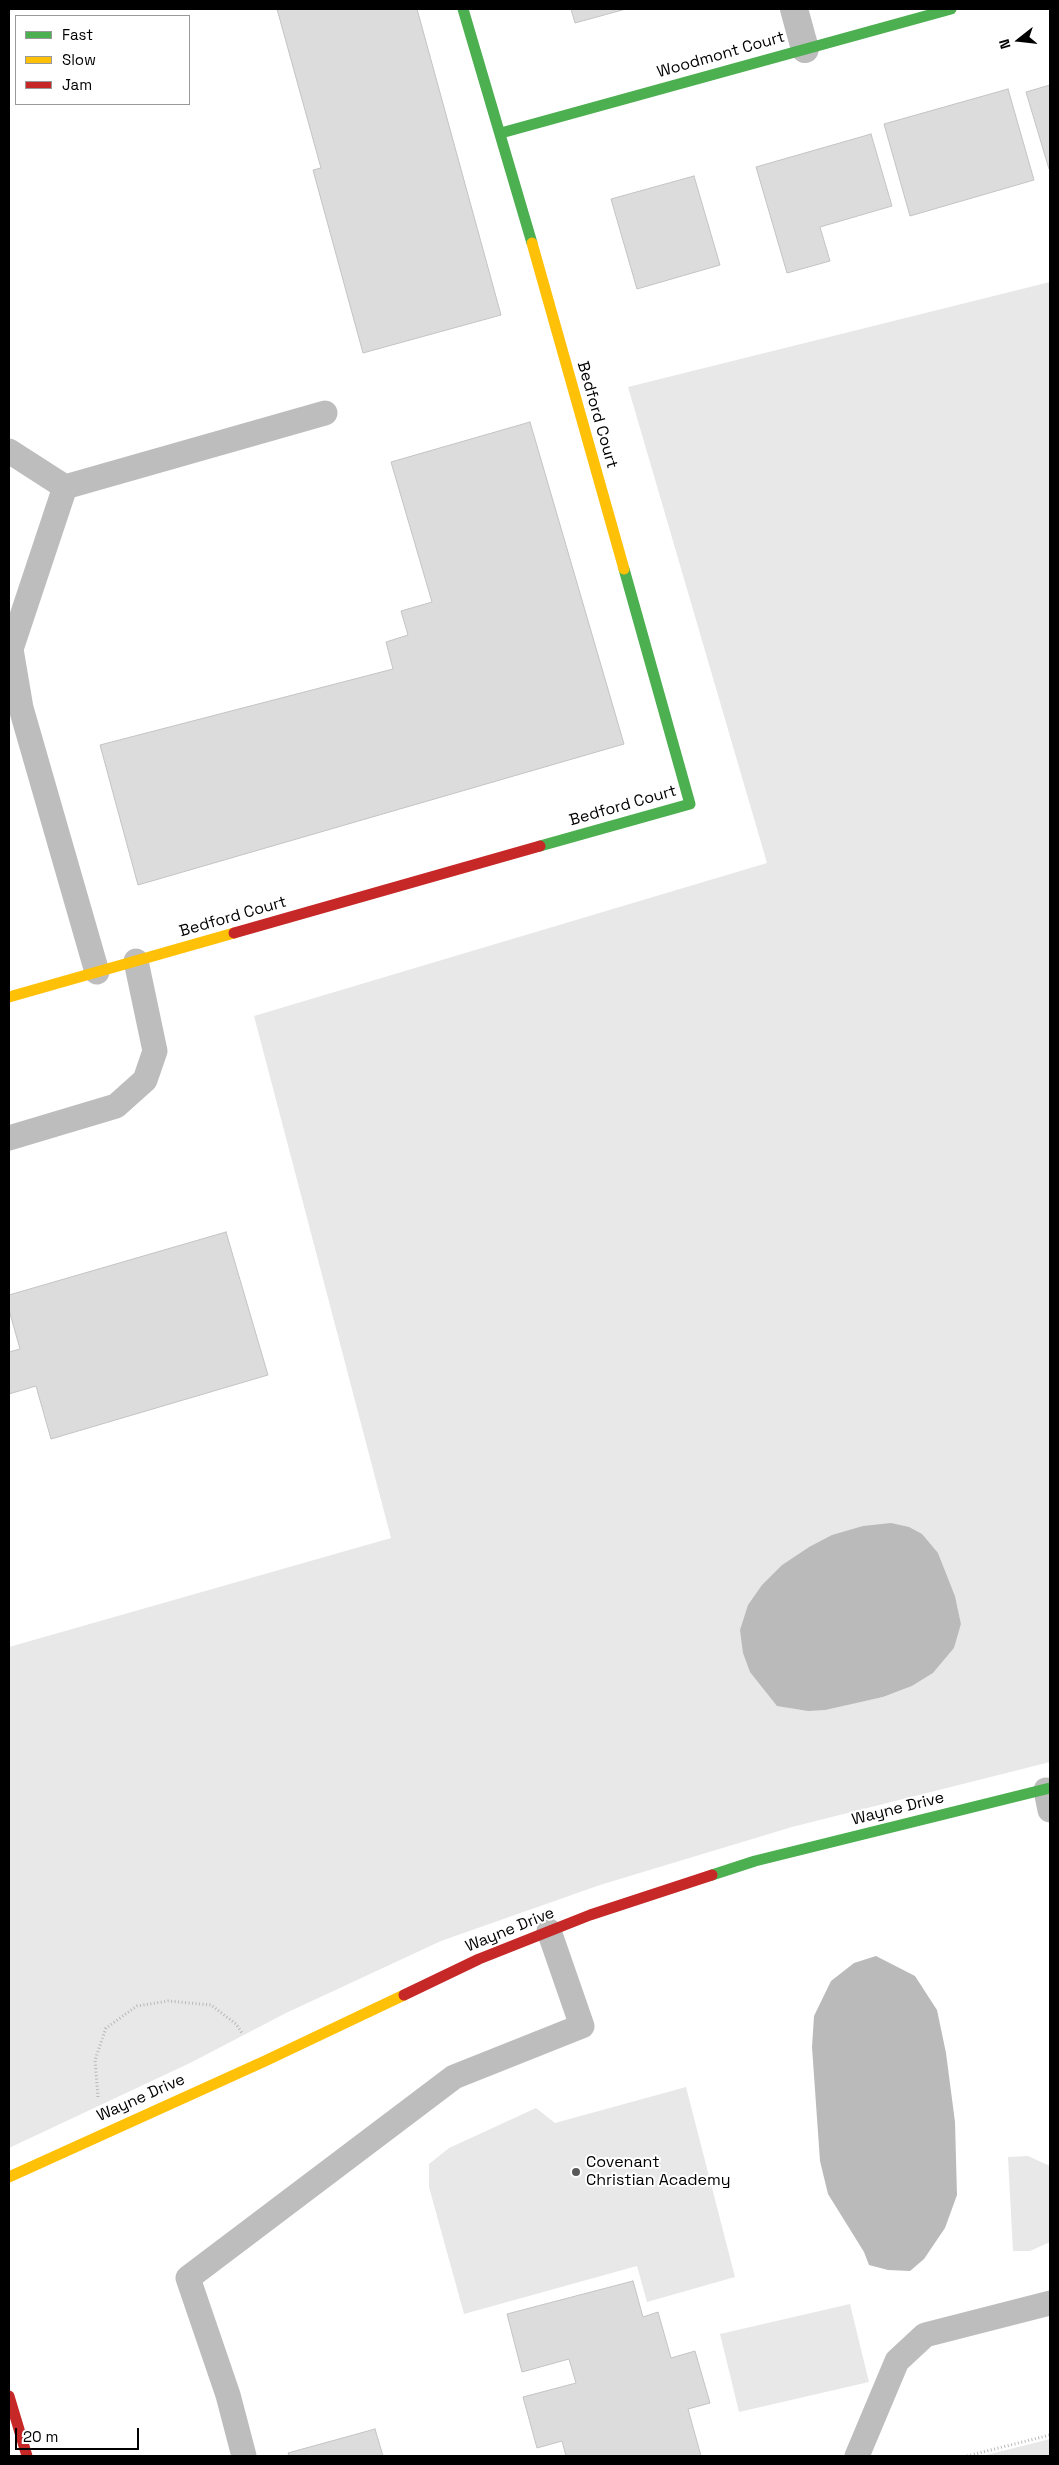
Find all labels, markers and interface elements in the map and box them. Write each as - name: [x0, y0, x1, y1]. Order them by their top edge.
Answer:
- legend: [15, 15, 190, 105]
- north arrow: [994, 15, 1044, 65]
- text: Fast: [62, 25, 93, 44]
- street label: Woodmont Court: [655, 28, 787, 82]
- text: N: [995, 37, 1015, 51]
- text: Slow: [62, 50, 96, 69]
- text: Jam: [62, 75, 92, 94]
- street label: Bedford Court: [573, 359, 621, 471]
- street label: Bedford Court: [567, 782, 679, 830]
- street label: Bedford Court: [177, 893, 289, 941]
- street label: Wayne Drive: [850, 1788, 946, 1830]
- street label: Wayne Drive: [463, 1903, 557, 1957]
- street label: Wayne Drive: [94, 2070, 188, 2126]
- place label: Covenant Christian Academy: [586, 2153, 731, 2191]
- marker: Covenant Christian Academy: [570, 2166, 582, 2178]
- scale bar: [18, 2418, 141, 2450]
- text: 20 m: [23, 2427, 58, 2446]

